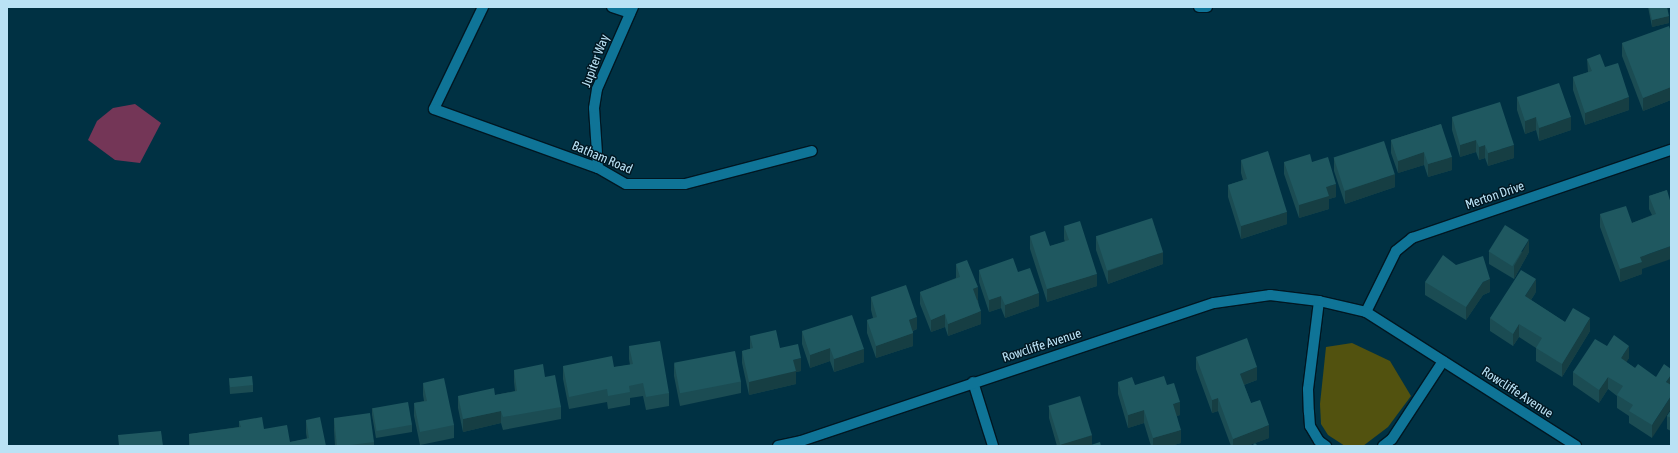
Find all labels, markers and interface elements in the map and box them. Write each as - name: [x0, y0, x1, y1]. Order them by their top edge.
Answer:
- street label: Jupiter Way: [579, 32, 613, 90]
- street label: Batham Road: [569, 138, 635, 178]
- street label: Merton Drive: [1463, 179, 1527, 213]
- street label: Rowcliffe Avenue: [1001, 326, 1083, 366]
- street label: Rowcliffe Avenue: [1478, 364, 1556, 422]

